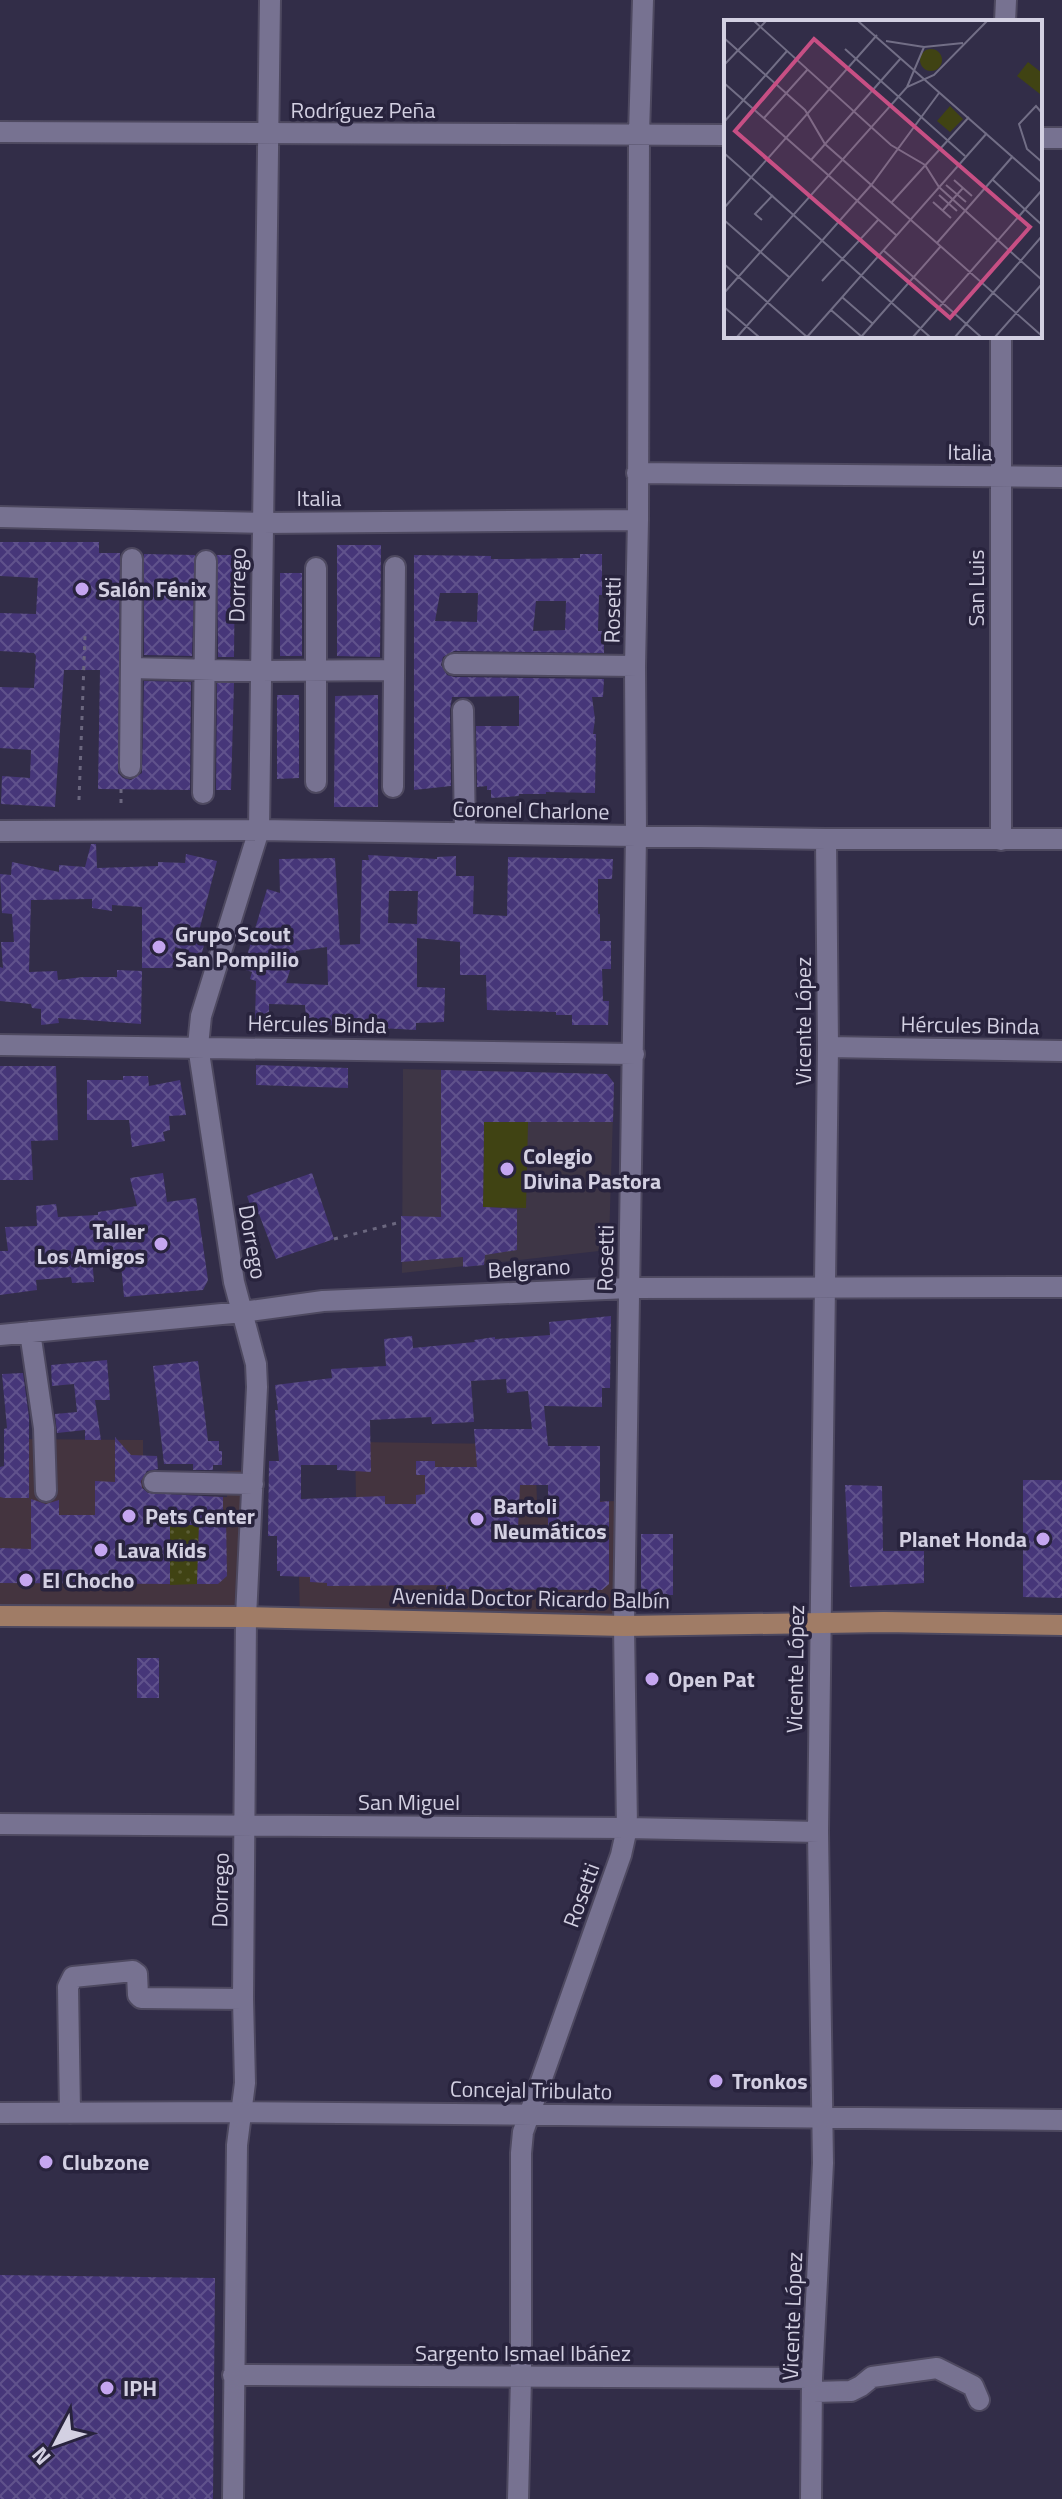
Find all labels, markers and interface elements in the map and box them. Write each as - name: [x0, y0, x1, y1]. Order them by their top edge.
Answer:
- inset map: [724, 20, 1042, 338]
- street label: Rodríguez Peña: [291, 93, 435, 127]
- street label: Italia: [947, 435, 993, 469]
- street label: Italia: [296, 481, 342, 515]
- street label: Dorrego: [219, 547, 255, 623]
- street label: San Luis: [959, 550, 993, 626]
- place label: Salón Fénix: [98, 572, 207, 606]
- street label: Rosetti: [594, 576, 630, 644]
- marker: Salón Fénix: [73, 580, 91, 598]
- street label: Coronel Charlone: [452, 792, 610, 828]
- place label: Grupo Scout San Pompilio: [175, 917, 299, 976]
- marker: Grupo Scout San Pompilio: [150, 938, 168, 956]
- street label: Vicente López: [786, 957, 820, 1085]
- street label: Hércules Binda: [247, 1006, 387, 1042]
- street label: Hércules Binda: [900, 1007, 1040, 1043]
- place label: Colegio Divina Pastora: [523, 1139, 661, 1198]
- marker: Colegio Divina Pastora: [498, 1160, 516, 1178]
- street label: Dorrego: [230, 1202, 276, 1282]
- place label: Taller Los Amigos: [36, 1214, 145, 1273]
- street label: Rosetti: [587, 1224, 623, 1292]
- marker: Taller Los Amigos: [152, 1235, 170, 1253]
- street label: Belgrano: [487, 1249, 571, 1287]
- place label: Bartoli Neumáticos: [493, 1489, 607, 1548]
- place label: Pets Center: [145, 1499, 255, 1533]
- marker: Pets Center: [120, 1507, 138, 1525]
- marker: Bartoli Neumáticos: [468, 1510, 486, 1528]
- place label: Planet Honda: [899, 1522, 1027, 1556]
- marker: Planet Honda: [1034, 1530, 1052, 1548]
- place label: Lava Kids: [117, 1533, 207, 1567]
- marker: Lava Kids: [92, 1541, 110, 1559]
- place label: El Chocho: [42, 1563, 134, 1597]
- marker: El Chocho: [17, 1571, 35, 1589]
- street label: Avenida Doctor Ricardo Balbín: [392, 1579, 670, 1617]
- street label: Vicente López: [777, 1605, 813, 1733]
- place label: Open Pat: [668, 1662, 755, 1696]
- marker: Open Pat: [643, 1670, 661, 1688]
- street label: San Miguel: [358, 1785, 460, 1819]
- street label: Dorrego: [202, 1852, 238, 1928]
- street label: Rosetti: [554, 1858, 608, 1932]
- place label: Tronkos: [732, 2064, 808, 2098]
- street label: Concejal Tribulato: [450, 2072, 612, 2108]
- marker: Tronkos: [707, 2072, 725, 2090]
- place label: Clubzone: [62, 2145, 149, 2179]
- marker: Clubzone: [37, 2153, 55, 2171]
- street label: Vicente López: [773, 2251, 811, 2381]
- street label: Sargento Ismael Ibáñez: [415, 2336, 631, 2370]
- place label: IPH: [123, 2371, 157, 2405]
- marker: IPH: [98, 2379, 116, 2397]
- north arrow: [16, 2403, 96, 2483]
- text: N: [23, 2439, 59, 2473]

